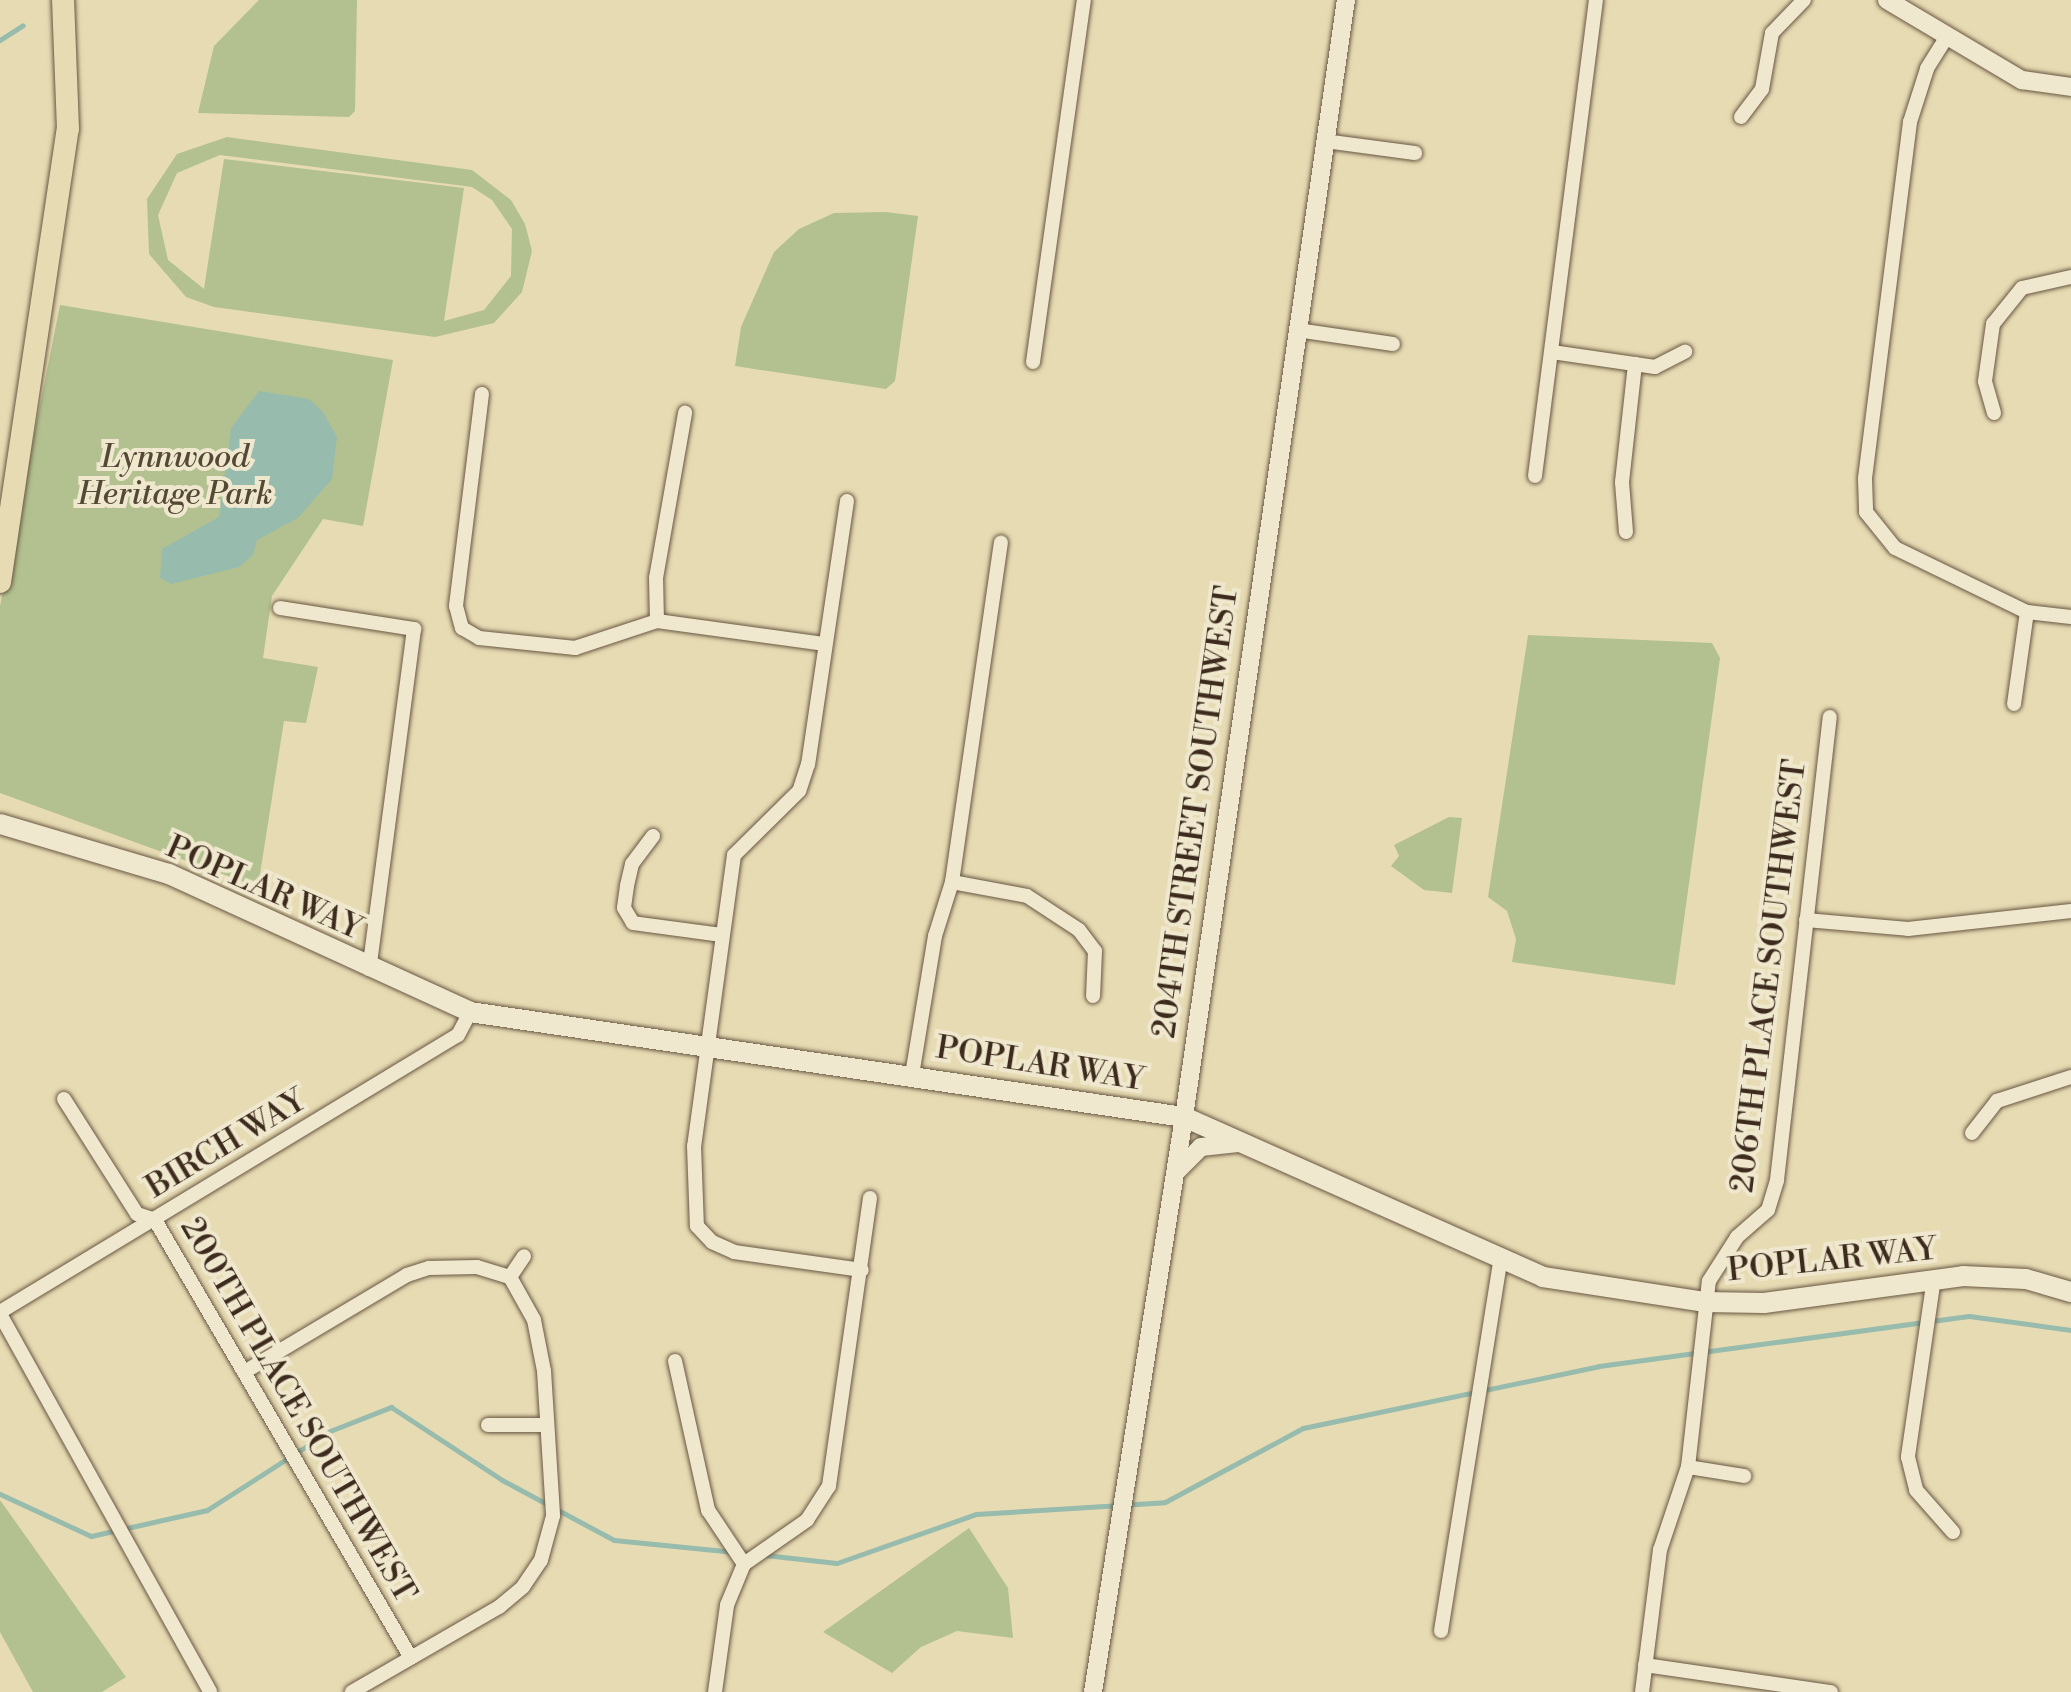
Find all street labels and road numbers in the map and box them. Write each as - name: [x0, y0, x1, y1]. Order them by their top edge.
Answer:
- street label: 204TH STREET SOUTHWEST: [1145, 584, 1247, 1040]
- street label: 206TH PLACE SOUTHWEST: [1723, 757, 1815, 1195]
- street label: POPLAR WAY: [160, 828, 368, 948]
- street label: POPLAR WAY: [933, 1029, 1147, 1099]
- street label: BIRCH WAY: [139, 1081, 313, 1207]
- street label: 200TH PLACE SOUTHWEST: [172, 1211, 424, 1609]
- street label: POPLAR WAY: [1726, 1230, 1938, 1290]

